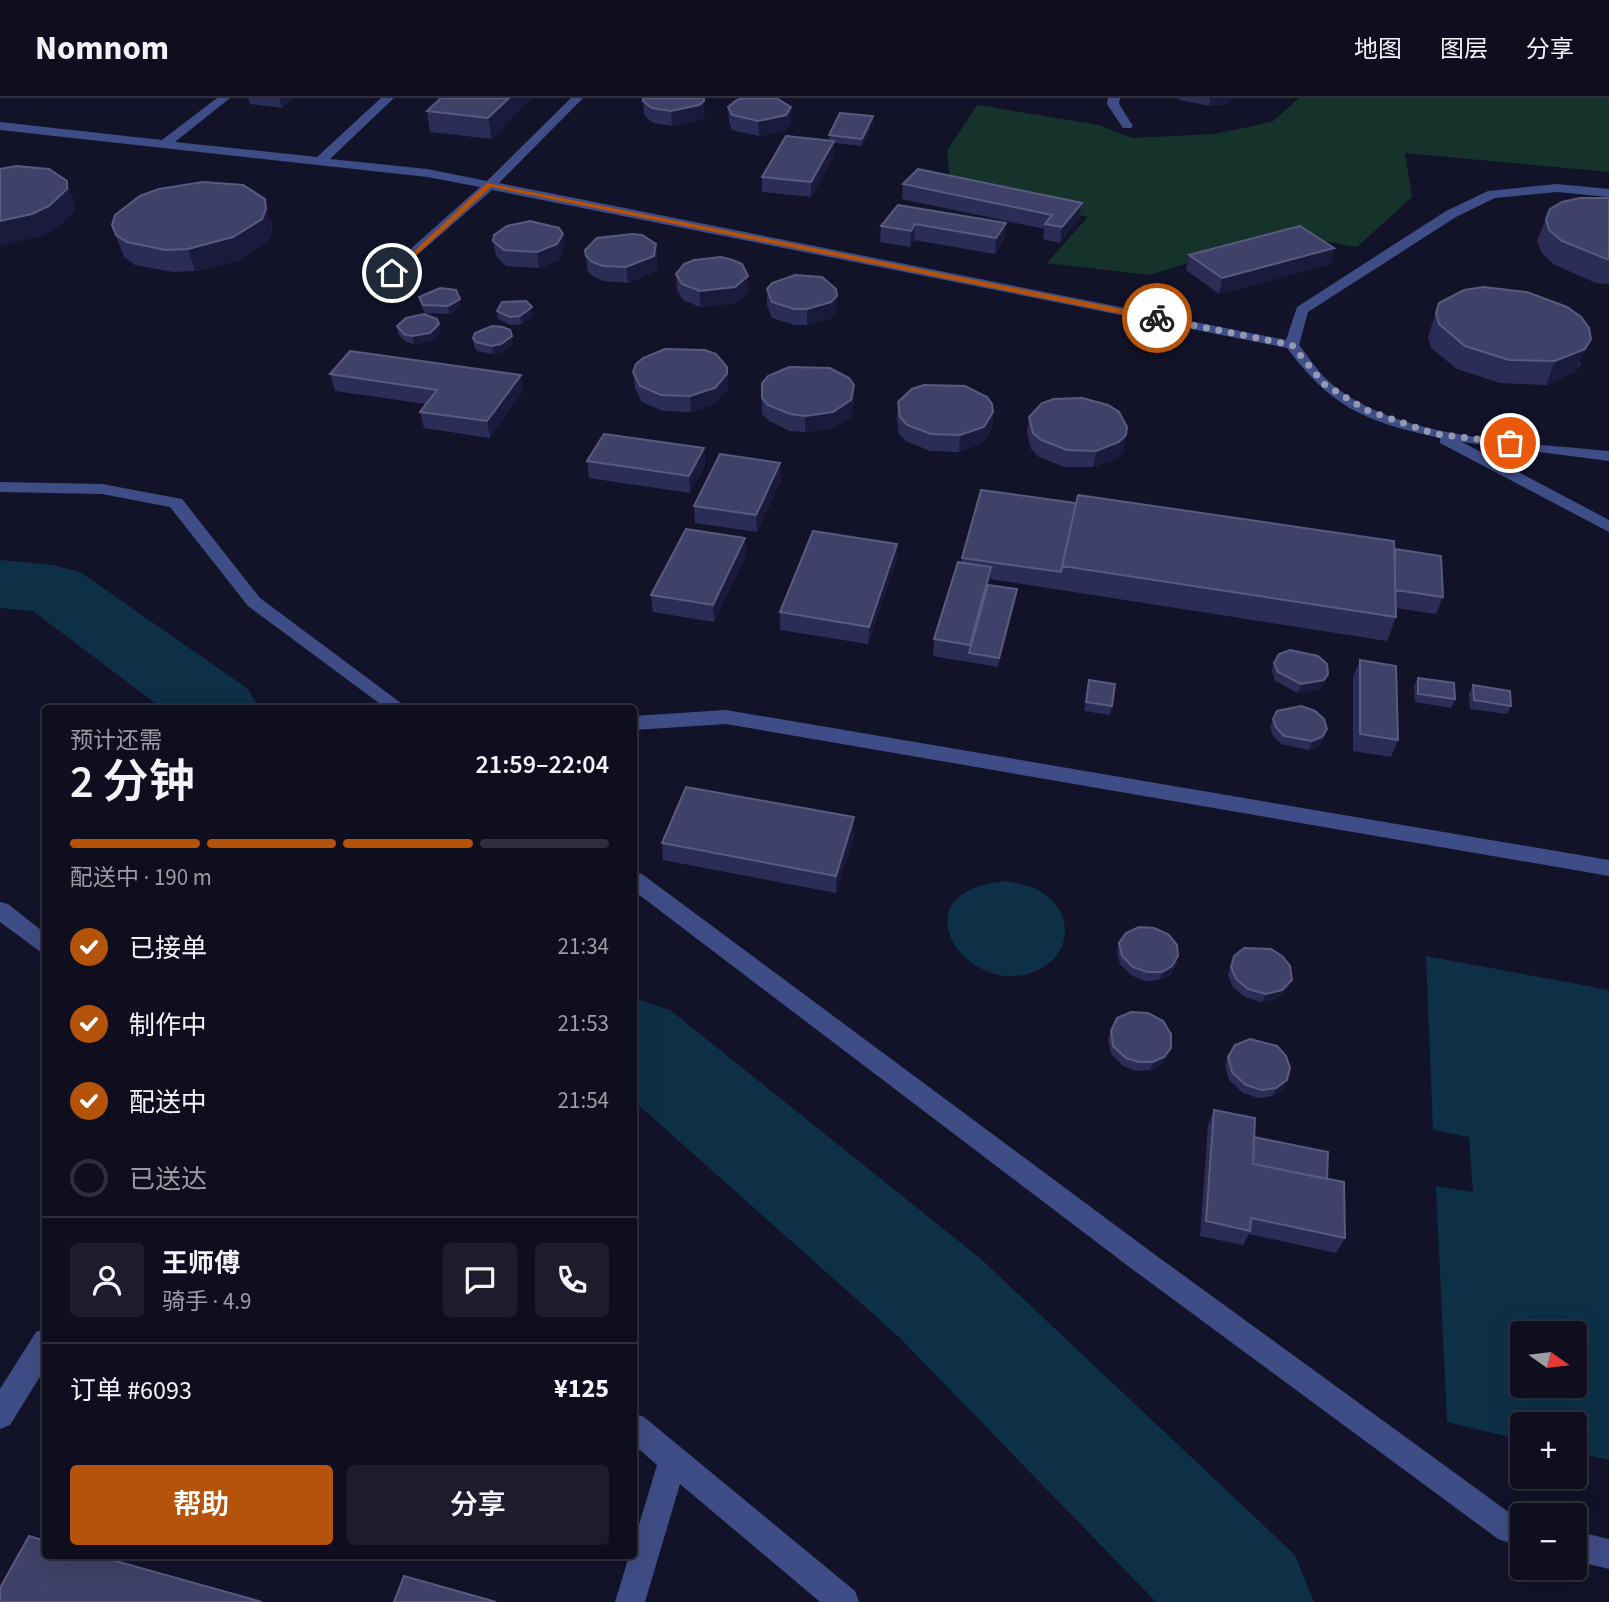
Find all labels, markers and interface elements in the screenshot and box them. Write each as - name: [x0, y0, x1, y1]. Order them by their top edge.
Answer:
- text: Nomnom: [35, 25, 169, 72]
- text: 地图: [1354, 32, 1402, 67]
- text: 图层: [1440, 32, 1488, 67]
- text: 分享: [1526, 32, 1574, 67]
- pin: [362, 243, 422, 303]
- icon: home: [373, 254, 411, 292]
- courier: [1122, 283, 1192, 353]
- icon: bike: [1138, 299, 1176, 337]
- pin: [1480, 413, 1540, 473]
- icon: bag: [1491, 424, 1529, 462]
- text: 预计还需: [70, 724, 162, 757]
- text: 21:59–22:04: [476, 746, 609, 783]
- text: 2 分钟: [70, 750, 195, 815]
- text: 配送中 · 190 m: [70, 861, 212, 894]
- icon: check: [70, 928, 108, 966]
- text: 已接单: [129, 930, 207, 967]
- text: 21:34: [558, 930, 609, 963]
- icon: check: [70, 1005, 108, 1043]
- text: 制作中: [129, 1007, 207, 1044]
- text: 21:53: [558, 1007, 609, 1040]
- icon: check: [70, 1082, 108, 1120]
- text: 配送中: [129, 1084, 207, 1121]
- text: 21:54: [558, 1084, 609, 1117]
- text: 已送达: [129, 1161, 207, 1198]
- button: person: [70, 1243, 144, 1317]
- button: chat: [443, 1243, 517, 1317]
- button: phone: [535, 1243, 609, 1317]
- text: 王师傅: [162, 1245, 240, 1282]
- text: 骑手 · 4.9: [162, 1285, 252, 1318]
- north arrow: [1510, 1321, 1587, 1398]
- map controls: [1510, 1321, 1587, 1580]
- text: ¥125: [554, 1370, 609, 1407]
- text: 订单 #6093: [70, 1372, 192, 1409]
- button: +: [1510, 1412, 1587, 1489]
- button: 帮助: [70, 1465, 333, 1545]
- button: 分享: [347, 1465, 609, 1545]
- button: −: [1510, 1503, 1587, 1580]

